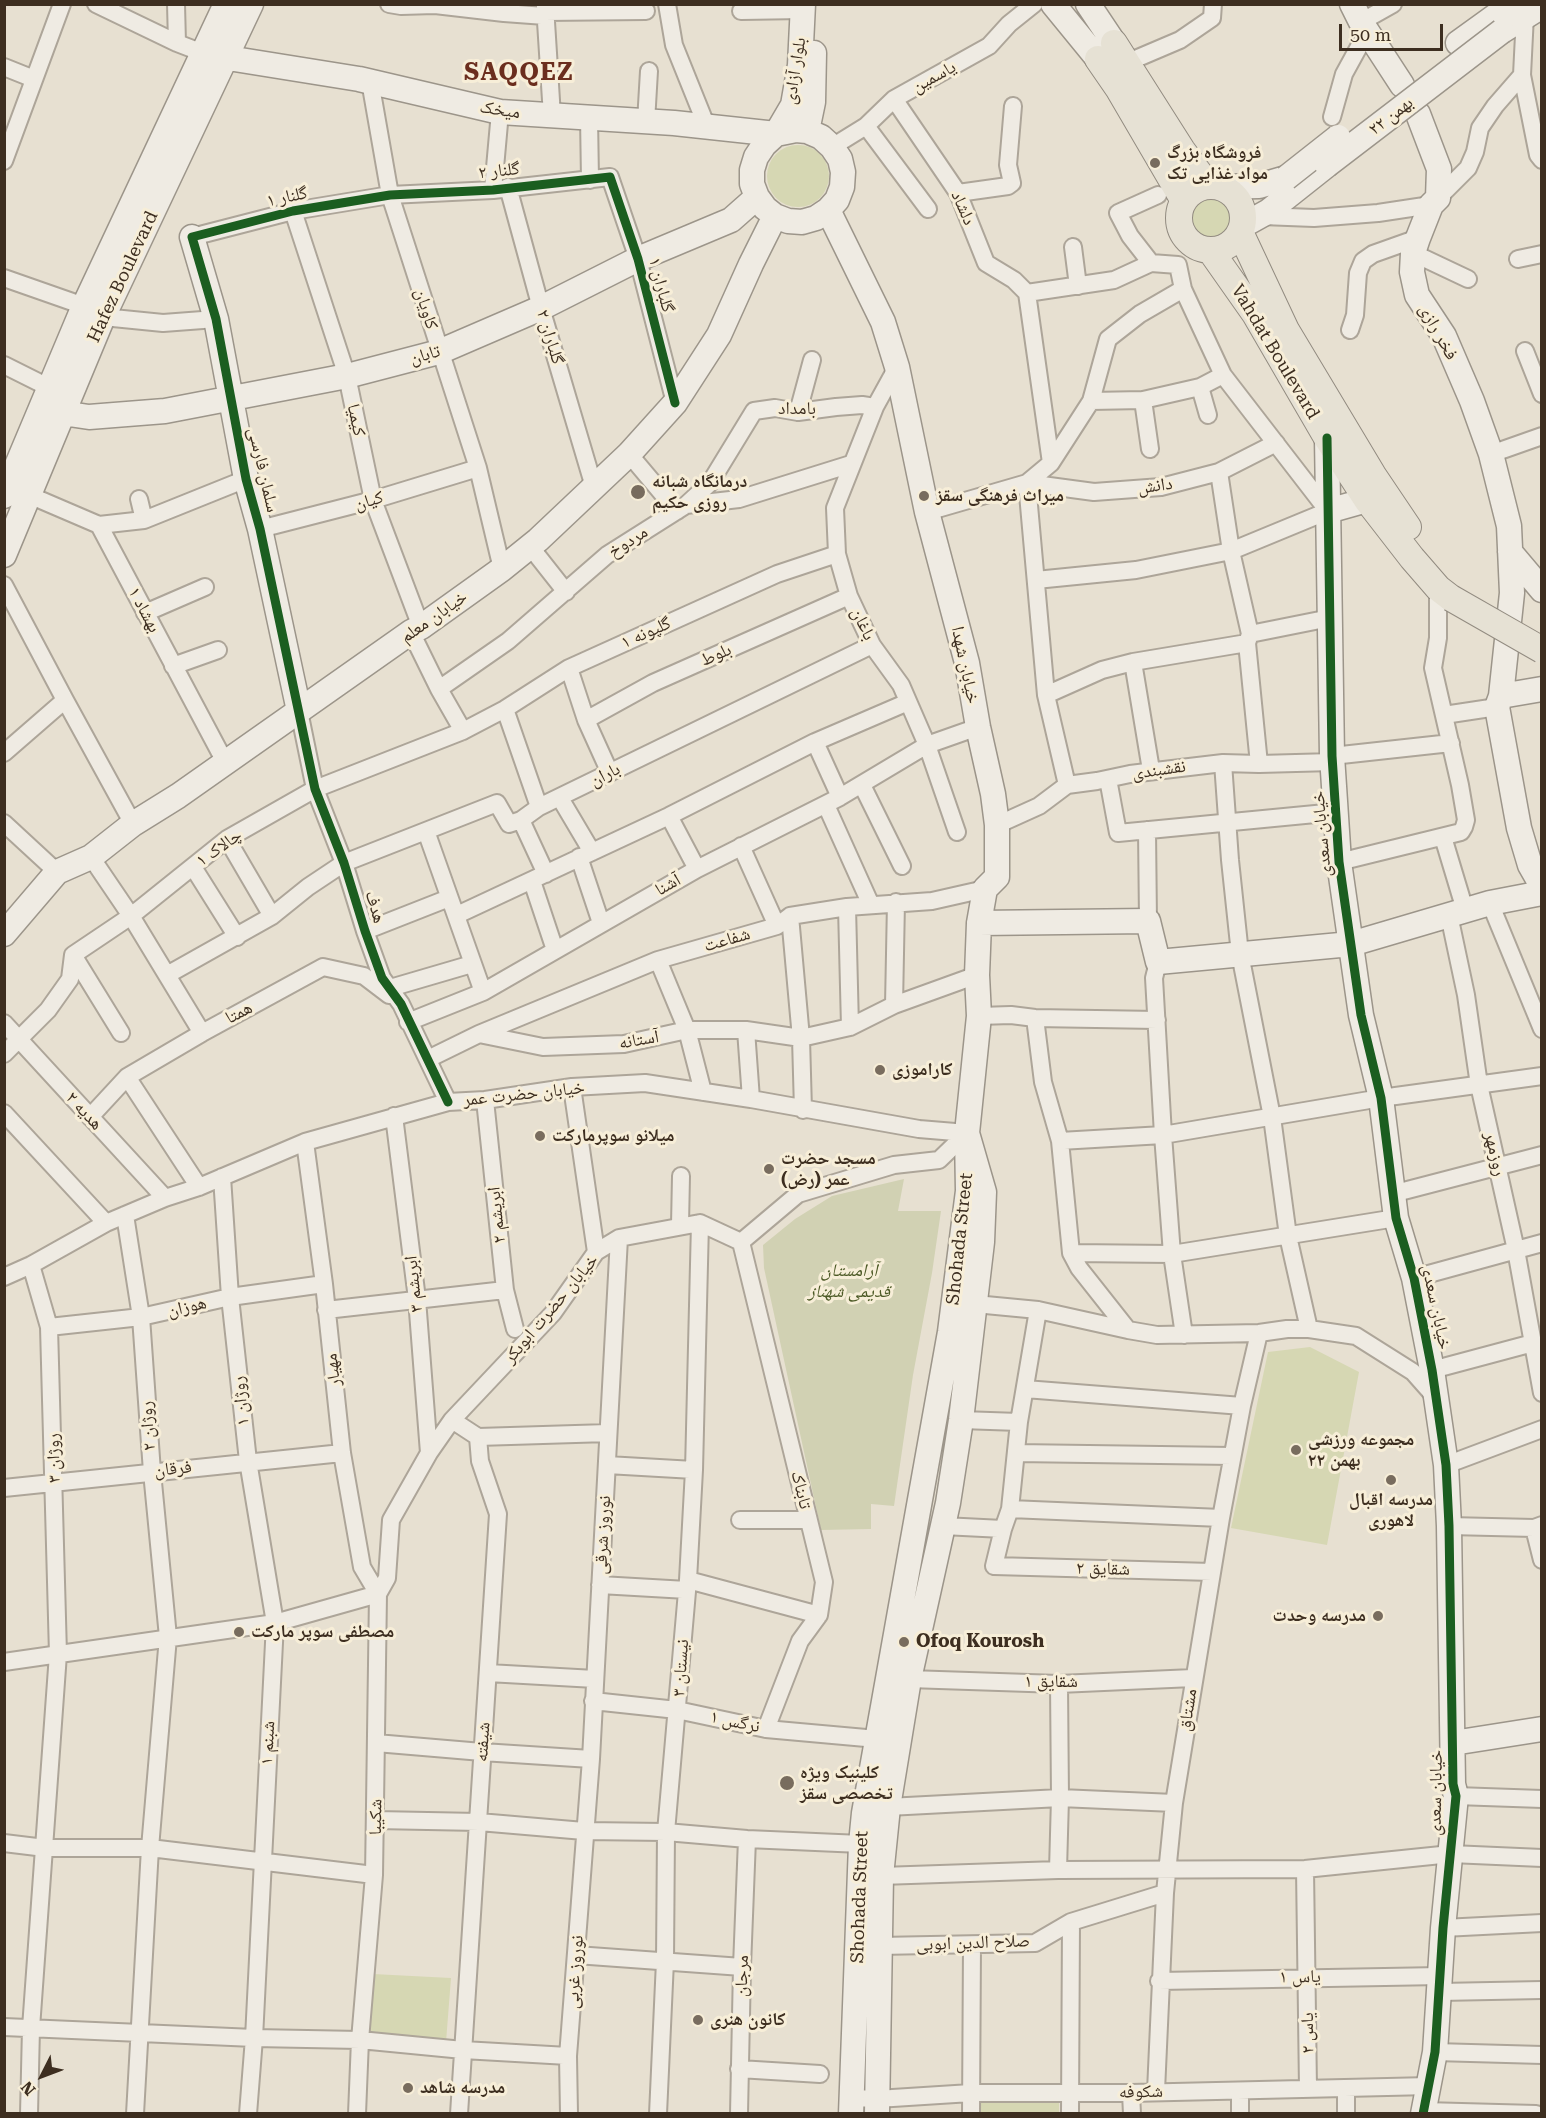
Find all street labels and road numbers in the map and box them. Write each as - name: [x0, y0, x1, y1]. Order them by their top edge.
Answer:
- street label: بلوار آزادی: [779, 36, 811, 106]
- street label: یاسمین: [908, 56, 960, 98]
- street label: ۲۲ بهمن: [1364, 92, 1418, 140]
- street label: میخک: [478, 96, 522, 124]
- street label: گلنار ۲: [477, 158, 521, 184]
- street label: گلنار ۱: [265, 182, 309, 212]
- street label: دلشاد: [946, 188, 980, 228]
- street label: Hafez Boulevard: [83, 208, 163, 346]
- street label: گلباران ۱: [643, 255, 679, 315]
- street label: Vahdat Boulevard: [1226, 281, 1324, 423]
- street label: کاویان: [410, 286, 442, 332]
- street label: فخر رازی: [1414, 300, 1462, 364]
- street label: گلباران ۲: [531, 307, 569, 367]
- street label: تابان: [407, 340, 443, 370]
- street label: بامداد: [778, 398, 816, 420]
- street label: کیمیا: [342, 402, 370, 438]
- street label: سلمان فارسی: [243, 425, 283, 515]
- street label: دانش: [1136, 473, 1174, 499]
- street label: کیان: [352, 487, 386, 515]
- street label: مردوخ: [604, 521, 652, 563]
- street label: بهشاد ۱: [123, 584, 165, 636]
- street label: خیابان معلم: [396, 586, 472, 648]
- street label: باغان: [846, 604, 880, 644]
- street label: گلپونه ۱: [618, 612, 674, 654]
- street label: خیابان شهدا: [946, 624, 984, 706]
- street label: بلوط: [697, 639, 735, 671]
- street label: نقشبندی: [1131, 756, 1187, 784]
- street label: باران: [586, 758, 624, 792]
- street label: خیابان سعدی: [1307, 790, 1337, 878]
- street label: چالاک ۱: [192, 825, 246, 871]
- street label: آشنا: [651, 869, 685, 901]
- street label: هدف: [360, 888, 390, 926]
- street label: شفاعت: [701, 923, 753, 957]
- street label: همتا: [222, 997, 256, 1029]
- street label: آستانه: [617, 1026, 661, 1054]
- street label: خیابان حضرت عمر: [462, 1077, 586, 1111]
- street label: هدیه ۲: [61, 1087, 107, 1135]
- street label: روزمهر: [1479, 1130, 1511, 1178]
- street label: Shohada Street: [942, 1172, 978, 1306]
- street label: ابریشم ۲: [483, 1186, 511, 1244]
- street label: خیابان حضرت ابوبکر: [499, 1250, 603, 1368]
- street label: ابریشم ۳: [400, 1255, 428, 1313]
- street label: خیابان سعدی: [1416, 1263, 1456, 1351]
- street label: هوزان: [165, 1292, 209, 1322]
- street label: مهیار: [320, 1352, 346, 1388]
- street label: روژان ۱: [228, 1375, 254, 1427]
- street label: روژان ۲: [135, 1400, 161, 1452]
- street label: روژان ۳: [42, 1433, 66, 1483]
- street label: فرقان: [153, 1456, 193, 1482]
- street label: تابناک: [786, 1469, 816, 1511]
- street label: نوروز شرقی: [590, 1495, 616, 1575]
- street label: شقایق ۲: [1076, 1558, 1130, 1580]
- street label: نیستان ۳: [668, 1639, 694, 1697]
- street label: شقایق ۱: [1024, 1671, 1078, 1693]
- street label: مشتاق: [1174, 1687, 1202, 1733]
- street label: نرگس ۱: [708, 1706, 762, 1738]
- street label: شبنم ۱: [256, 1720, 280, 1766]
- street label: شیفته: [471, 1721, 495, 1763]
- street label: خیابان سعدی: [1424, 1750, 1448, 1836]
- street label: شکیبا: [365, 1799, 387, 1835]
- street label: Shohada Street: [847, 1830, 873, 1964]
- street label: صلاح الدین ابوبی: [916, 1930, 1030, 1956]
- street label: نوروز غربی: [562, 1934, 588, 2010]
- street label: مرجان: [730, 1955, 754, 1997]
- street label: یاس ۱: [1279, 1966, 1321, 1988]
- street label: یاس ۲: [1297, 2012, 1319, 2054]
- street label: شکوفه: [1119, 2081, 1163, 2103]

